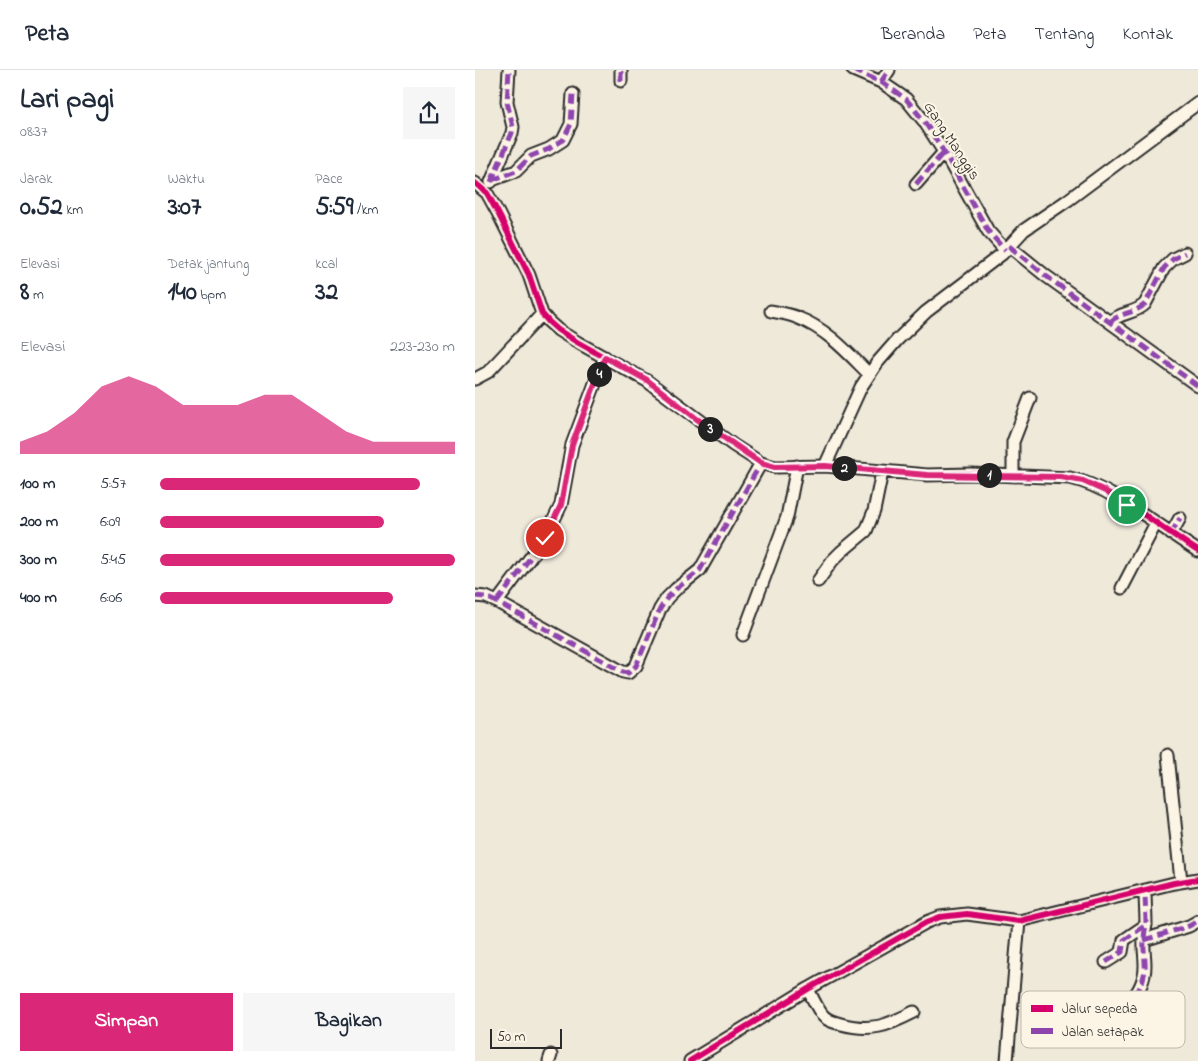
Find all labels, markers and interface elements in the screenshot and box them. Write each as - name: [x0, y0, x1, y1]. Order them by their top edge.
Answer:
- text: Peta: [25, 17, 69, 52]
- text: Beranda: [881, 22, 945, 48]
- text: Peta: [973, 22, 1006, 48]
- text: Tentang: [1034, 22, 1094, 48]
- text: Kontak: [1122, 22, 1173, 48]
- text: Lari pagi: [20, 80, 114, 121]
- button: share: [403, 87, 455, 139]
- street label: Gang Manggis: [917, 97, 986, 185]
- text: 08:37: [20, 120, 47, 144]
- text: Jarak: [20, 169, 52, 190]
- text: Waktu: [168, 169, 205, 190]
- text: Pace: [315, 169, 343, 190]
- text: 0.52: [20, 190, 63, 226]
- text: 3:07: [168, 190, 201, 226]
- text: 5:59: [315, 190, 354, 226]
- text: km: [63, 200, 83, 221]
- text: /km: [354, 200, 378, 221]
- text: Elevasi: [20, 254, 60, 275]
- text: Detak jantung: [168, 254, 249, 275]
- text: kcal: [315, 254, 338, 275]
- text: 8: [20, 275, 29, 311]
- text: 140: [168, 275, 197, 311]
- text: 32: [315, 275, 338, 311]
- text: m: [29, 285, 44, 306]
- text: bpm: [197, 285, 226, 306]
- text: Elevasi: [20, 335, 65, 359]
- text: 223–230 m: [390, 335, 455, 359]
- pin: 4: [587, 362, 611, 386]
- text: 4: [597, 364, 602, 385]
- pin: 3: [697, 416, 723, 442]
- text: 3: [708, 419, 713, 440]
- pin: 2: [831, 456, 857, 480]
- text: 2: [841, 458, 848, 479]
- pin: 1: [977, 462, 1001, 488]
- text: 1: [987, 465, 992, 486]
- text: 100 m: [20, 472, 55, 496]
- text: 5:57: [100, 472, 126, 496]
- pin: [1106, 484, 1148, 526]
- icon: arrive: [1113, 491, 1141, 519]
- text: 200 m: [20, 510, 58, 534]
- text: 6:09: [100, 510, 120, 534]
- pin: [524, 517, 566, 559]
- icon: check: [531, 524, 559, 552]
- text: 300 m: [20, 548, 57, 572]
- text: 5:45: [100, 548, 126, 572]
- text: 400 m: [20, 586, 57, 610]
- text: 6:06: [100, 586, 122, 610]
- legend: [1021, 991, 1185, 1048]
- button: Simpan: [20, 993, 233, 1051]
- button: Bagikan: [243, 993, 455, 1051]
- text: Jalur sepeda: [1062, 999, 1137, 1020]
- text: Jalan setapak: [1062, 1022, 1145, 1043]
- scale bar: [490, 1026, 563, 1049]
- text: 50 m: [497, 1027, 525, 1048]

